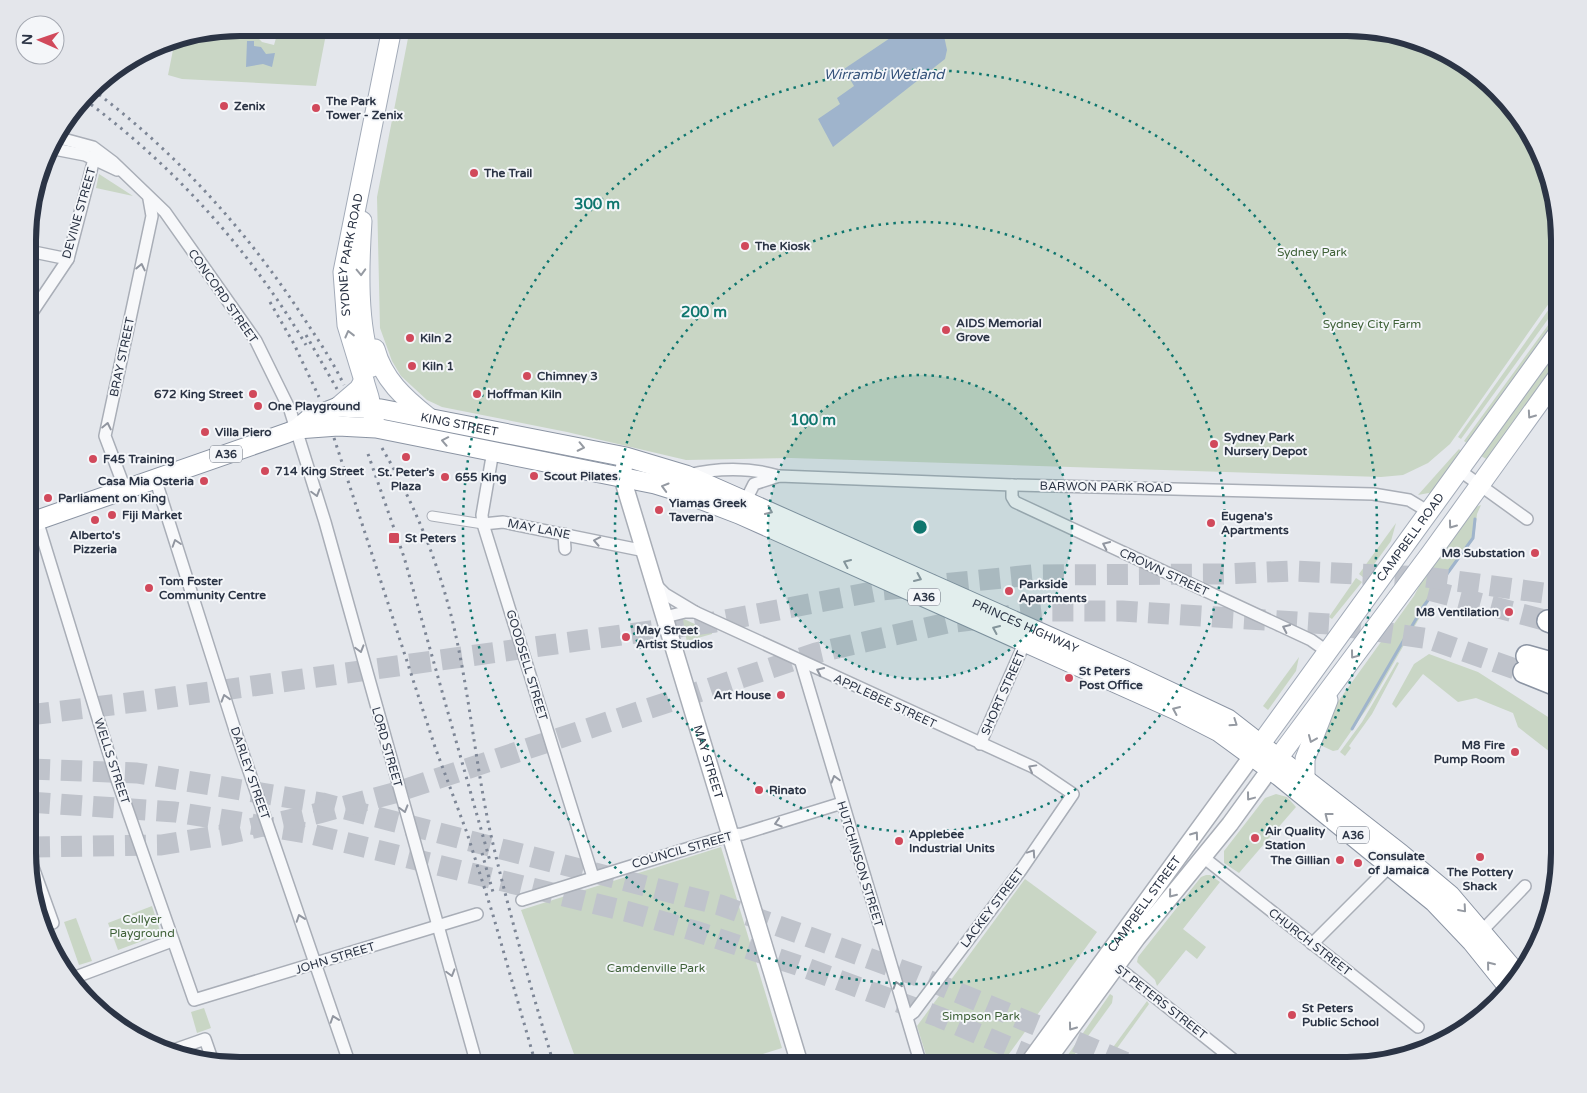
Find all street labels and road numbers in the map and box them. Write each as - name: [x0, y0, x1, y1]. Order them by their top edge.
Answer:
- street label: DEVINE STREET: [59, 165, 99, 260]
- street label: SYDNEY PARK ROAD: [336, 192, 366, 317]
- street label: CONCORD STREET: [185, 246, 261, 346]
- street label: BRAY STREET: [107, 315, 137, 398]
- street label: KING STREET: [419, 410, 500, 439]
- road number: A36: [210, 446, 242, 462]
- street label: BARWON PARK ROAD: [1040, 479, 1172, 495]
- street label: CAMPBELL ROAD: [1374, 490, 1447, 584]
- street label: MAY LANE: [506, 516, 572, 542]
- street label: CROWN STREET: [1117, 545, 1212, 599]
- road number: A36: [908, 588, 940, 606]
- street label: PRINCES HIGHWAY: [970, 596, 1081, 656]
- street label: GOODSELL STREET: [503, 608, 551, 723]
- street label: SHORT STREET: [978, 648, 1028, 737]
- street label: APPLEBEE STREET: [831, 671, 939, 731]
- street label: LORD STREET: [369, 705, 405, 789]
- street label: WELLS STREET: [92, 716, 133, 806]
- street label: MAY STREET: [691, 723, 726, 801]
- street label: DARLEY STREET: [228, 725, 273, 822]
- street label: HUTCHINSON STREET: [834, 799, 886, 929]
- road number: A36: [1337, 826, 1369, 844]
- street label: COUNCIL STREET: [630, 829, 734, 871]
- street label: CAMPBELL STREET: [1105, 853, 1184, 955]
- street label: LACKEY STREET: [958, 865, 1027, 950]
- street label: CHURCH STREET: [1266, 905, 1355, 979]
- street label: JOHN STREET: [293, 939, 377, 977]
- street label: ST PETERS STREET: [1112, 962, 1210, 1043]

